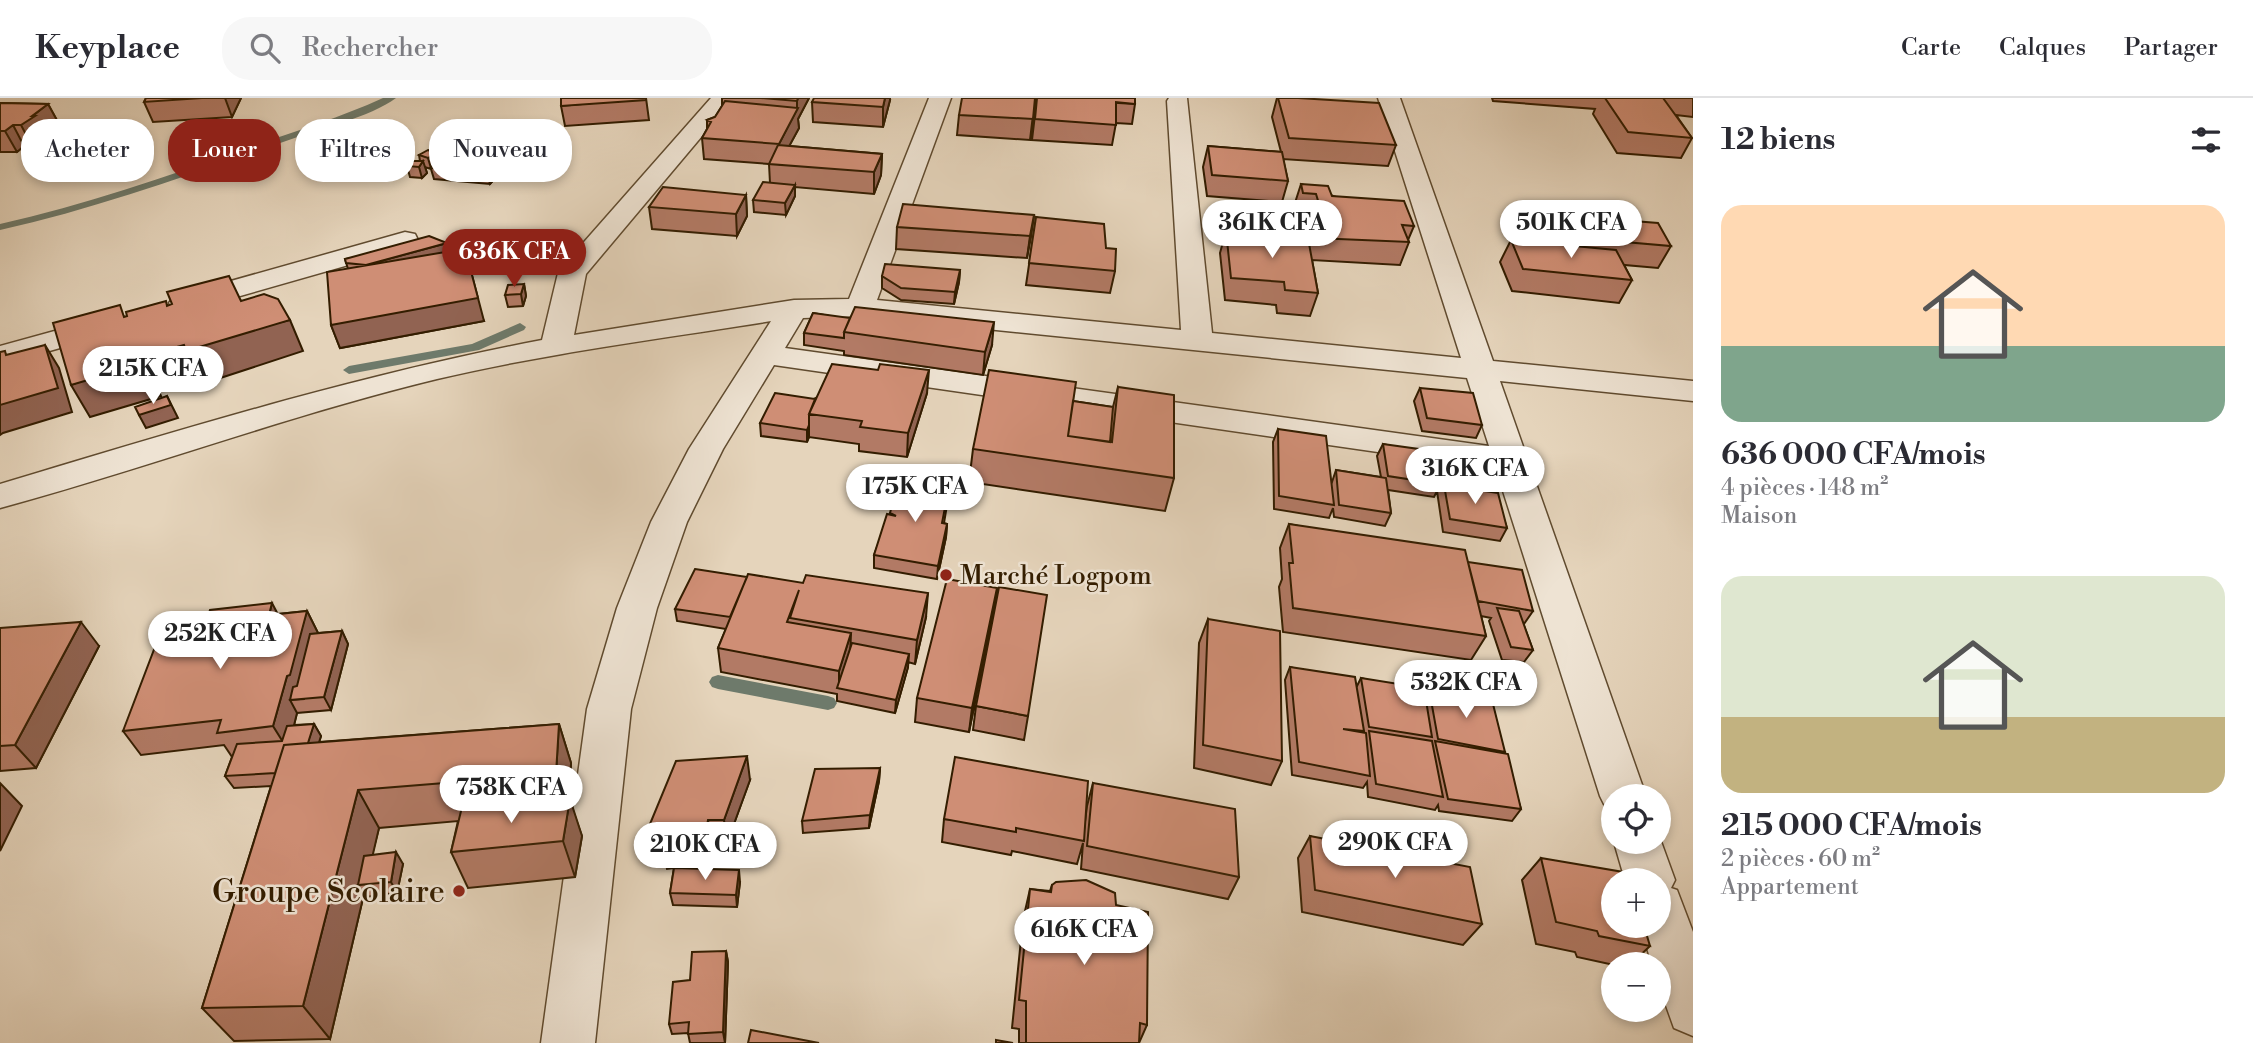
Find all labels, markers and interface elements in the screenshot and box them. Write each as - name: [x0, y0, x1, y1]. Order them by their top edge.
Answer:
- search box: [222, 17, 712, 80]
- text: Keyplace: [35, 28, 180, 69]
- icon: search: [246, 29, 284, 67]
- text: Rechercher: [302, 32, 438, 64]
- text: Carte: [1901, 33, 1961, 63]
- text: Calques: [1999, 33, 2086, 63]
- text: Partager: [2124, 33, 2218, 63]
- chip: Acheter: [21, 119, 154, 182]
- chip: Louer: [168, 119, 281, 182]
- chip: Filtres: [295, 119, 415, 182]
- chip: Nouveau: [429, 119, 572, 182]
- text: 12 biens: [1721, 121, 1835, 159]
- icon: filters: [2187, 121, 2225, 159]
- pin: 361K CFA: [1200, 200, 1344, 260]
- pin: 501K CFA: [1499, 200, 1643, 260]
- text: 361K CFA: [1218, 209, 1326, 237]
- text: 501K CFA: [1516, 209, 1626, 237]
- pin: 636K CFA: [442, 230, 586, 289]
- text: 636K CFA: [458, 238, 570, 266]
- icon: home: [1910, 251, 2036, 377]
- pin: 215K CFA: [81, 346, 225, 406]
- text: 215K CFA: [99, 355, 207, 383]
- text: 636 000 CFA/mois: [1721, 436, 1986, 474]
- pin: 316K CFA: [1403, 446, 1547, 506]
- text: 316K CFA: [1422, 455, 1528, 483]
- pin: 175K CFA: [843, 464, 987, 524]
- text: 175K CFA: [862, 473, 968, 501]
- text: 4 pièces · 148 m²: [1721, 474, 1888, 502]
- text: Maison: [1721, 502, 1797, 530]
- place label: Marché Logpom: [960, 560, 1152, 592]
- marker: Marché Logpom: [938, 567, 954, 583]
- pin: 252K CFA: [148, 612, 292, 671]
- text: 252K CFA: [164, 620, 276, 648]
- icon: home: [1910, 622, 2036, 748]
- pin: 532K CFA: [1394, 660, 1538, 720]
- text: 532K CFA: [1410, 669, 1522, 697]
- pin: 758K CFA: [439, 766, 583, 825]
- text: 758K CFA: [456, 774, 566, 802]
- map controls: [1601, 784, 1671, 1022]
- button: locate: [1601, 784, 1671, 854]
- text: 215 000 CFA/mois: [1721, 807, 1982, 845]
- pin: 290K CFA: [1323, 820, 1467, 880]
- pin: 210K CFA: [633, 822, 777, 882]
- text: 290K CFA: [1338, 829, 1452, 857]
- text: 210K CFA: [650, 831, 760, 859]
- text: 2 pièces · 60 m²: [1721, 845, 1880, 873]
- button: +: [1601, 868, 1671, 938]
- place label: Groupe Scolaire: [212, 872, 445, 912]
- text: Appartement: [1721, 873, 1859, 901]
- marker: Groupe Scolaire: [451, 883, 467, 899]
- pin: 616K CFA: [1012, 908, 1156, 967]
- text: 616K CFA: [1030, 916, 1138, 944]
- button: −: [1601, 952, 1671, 1022]

